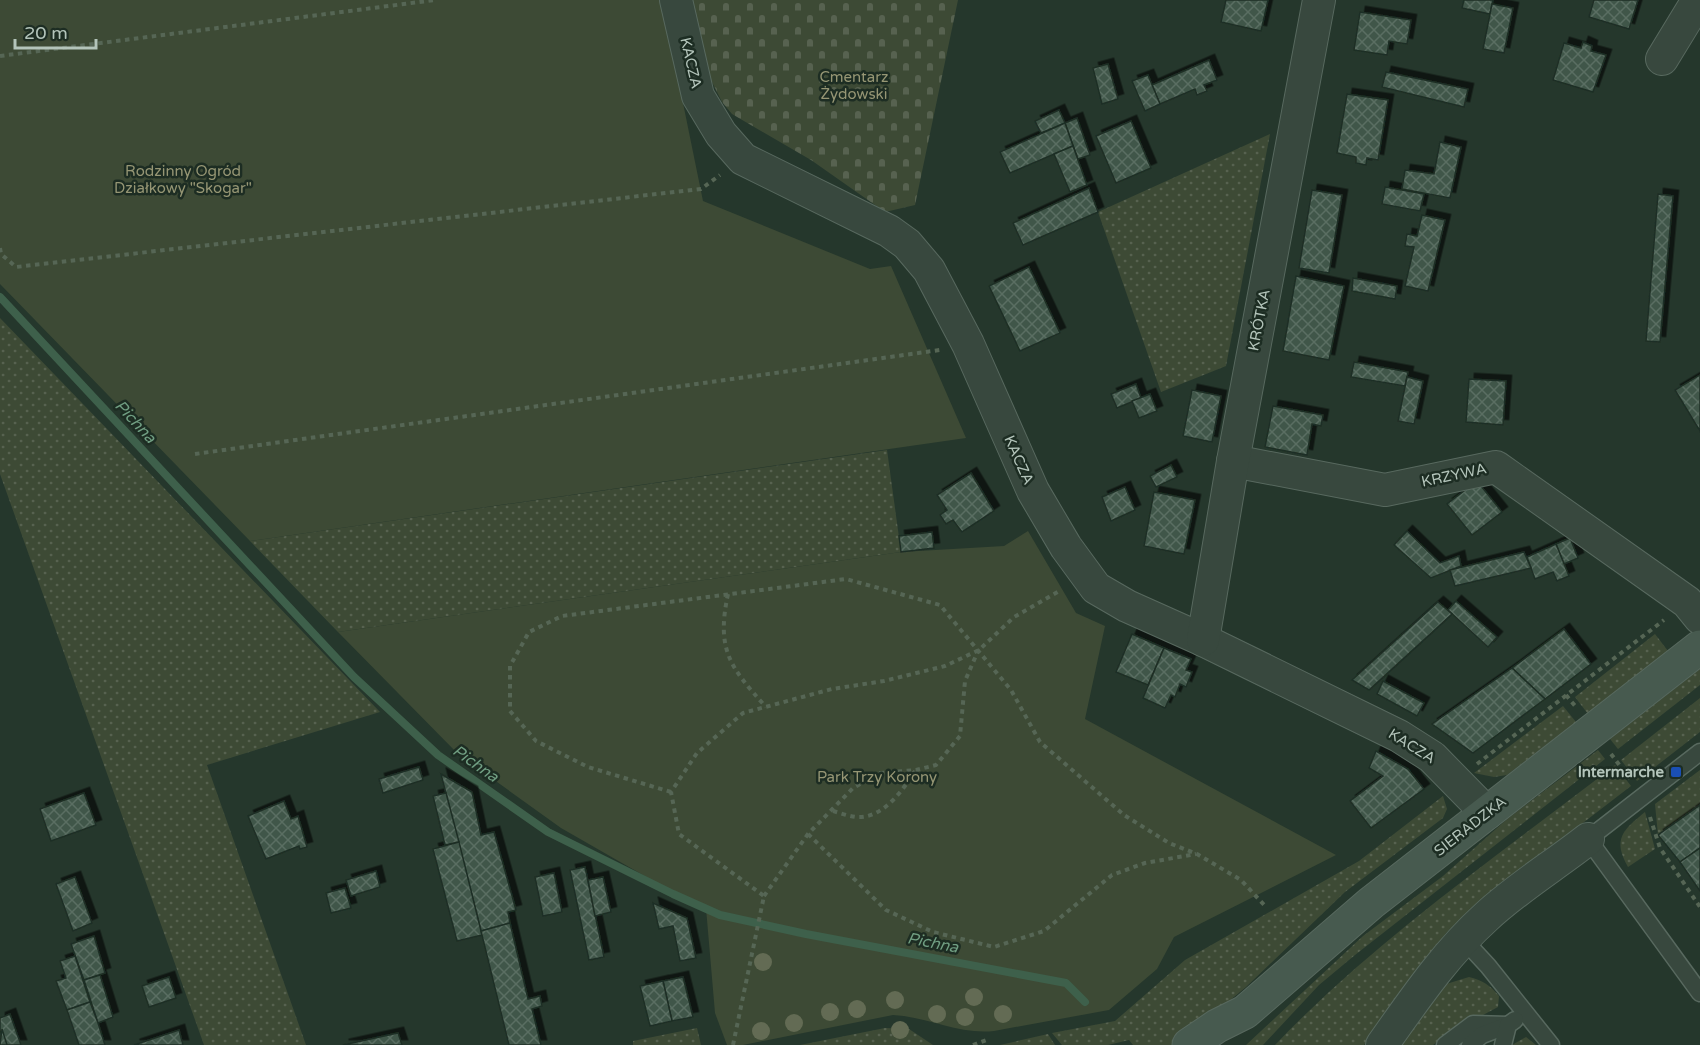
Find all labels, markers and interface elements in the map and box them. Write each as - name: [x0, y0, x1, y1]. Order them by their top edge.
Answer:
- scale bar: [15, 12, 96, 50]
- text: 20 m: [24, 22, 68, 44]
- street label: KACZA: [676, 36, 706, 90]
- park label: Cmentarz Żydowski: [820, 68, 888, 103]
- park label: Rodzinny Ogród Działkowy "Skogar": [114, 162, 252, 197]
- street label: KRÓTKA: [1244, 288, 1274, 352]
- water label: Pichna: [110, 396, 161, 448]
- street label: KACZA: [1000, 433, 1038, 487]
- street label: KRZYWA: [1420, 459, 1488, 491]
- street label: KACZA: [1385, 725, 1439, 767]
- water label: Pichna: [449, 741, 503, 787]
- place label: Intermarche: [1578, 763, 1665, 781]
- marker: Intermarche: [1669, 765, 1683, 779]
- park label: Park Trzy Korony: [817, 768, 937, 786]
- street label: SIERADZKA: [1430, 792, 1510, 860]
- water label: Pichna: [906, 928, 961, 958]

